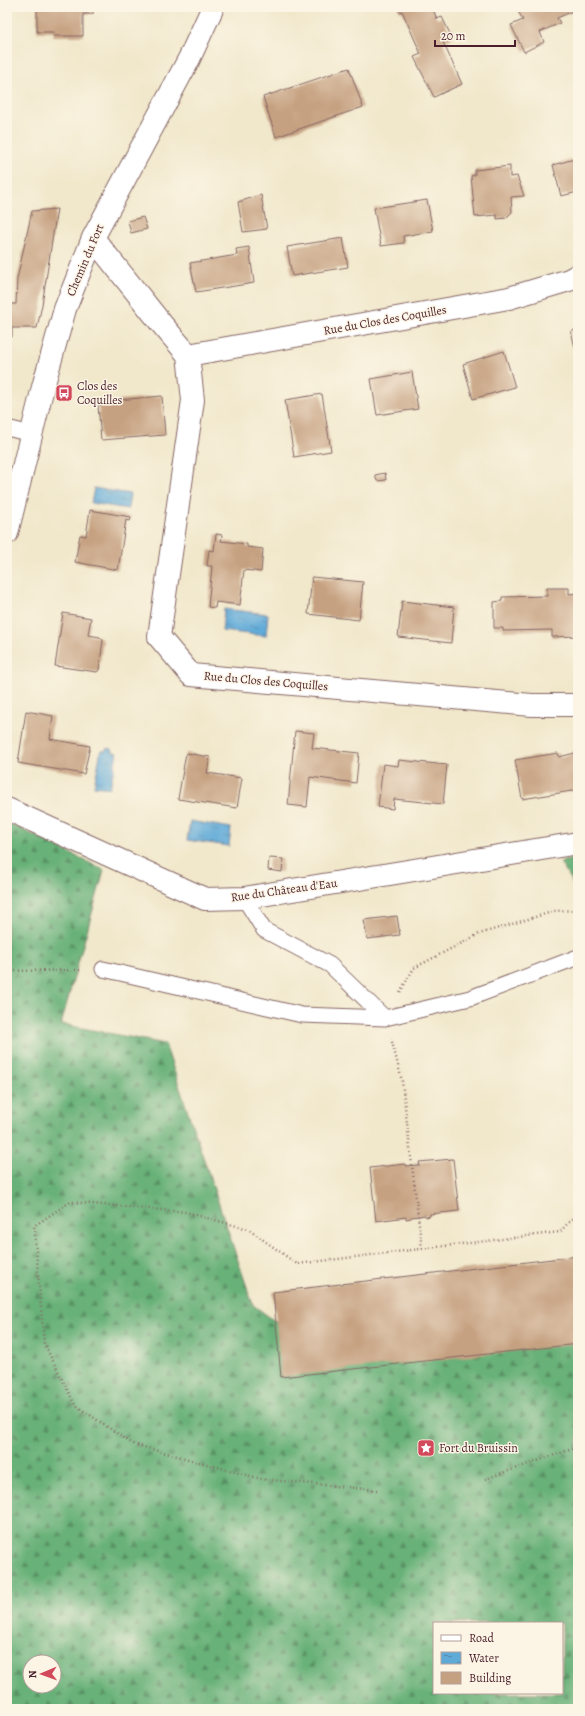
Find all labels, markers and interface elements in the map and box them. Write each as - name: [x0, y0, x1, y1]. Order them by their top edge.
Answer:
- scale bar: [435, 22, 515, 48]
- text: 20 m: [441, 28, 465, 44]
- street label: Chemin du Fort: [63, 221, 107, 299]
- street label: Rue du Clos des Coquilles: [322, 301, 448, 339]
- place label: Clos des Coquilles: [77, 378, 123, 408]
- bus stop icon: Clos des Coquilles: [54, 383, 74, 403]
- street label: Rue du Clos des Coquilles: [203, 668, 329, 694]
- street label: Rue du Château d'Eau: [230, 875, 339, 905]
- place icon: Fort du Bruissin: [416, 1438, 436, 1458]
- place label: Fort du Bruissin: [439, 1440, 518, 1456]
- legend: [433, 1622, 563, 1694]
- text: Road: [469, 1630, 495, 1646]
- text: Water: [468, 1650, 499, 1666]
- north arrow: [22, 1654, 62, 1694]
- text: N: [25, 1670, 40, 1679]
- text: Building: [469, 1670, 511, 1686]

